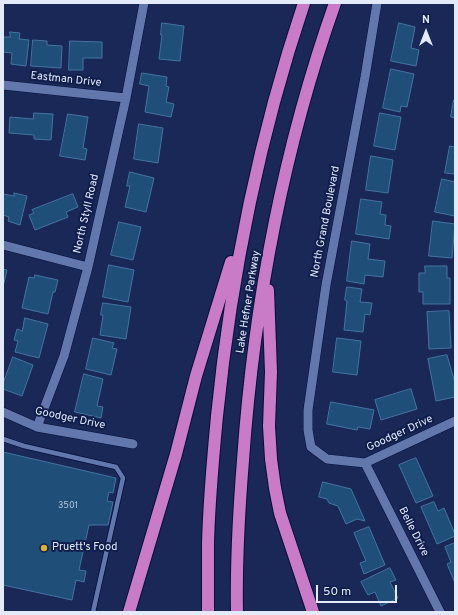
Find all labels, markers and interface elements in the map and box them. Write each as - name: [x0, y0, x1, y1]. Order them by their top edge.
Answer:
- north arrow: [406, 12, 446, 52]
- text: N: [422, 13, 430, 27]
- street label: Eastman Drive: [30, 70, 102, 90]
- street label: North Grand Boulevard: [309, 165, 343, 279]
- street label: North Styll Road: [71, 173, 103, 255]
- street label: Lake Hefner Parkway: [234, 250, 264, 354]
- street label: Goodger Drive: [34, 405, 106, 433]
- street label: Goodger Drive: [365, 413, 435, 455]
- house number: 3501: [58, 501, 78, 511]
- street label: Belle Drive: [395, 505, 431, 559]
- place label: Pruett's Food: [52, 541, 117, 555]
- marker: Pruett's Food: [39, 543, 49, 553]
- scale bar: [318, 577, 399, 603]
- text: 50 m: [323, 584, 351, 600]

